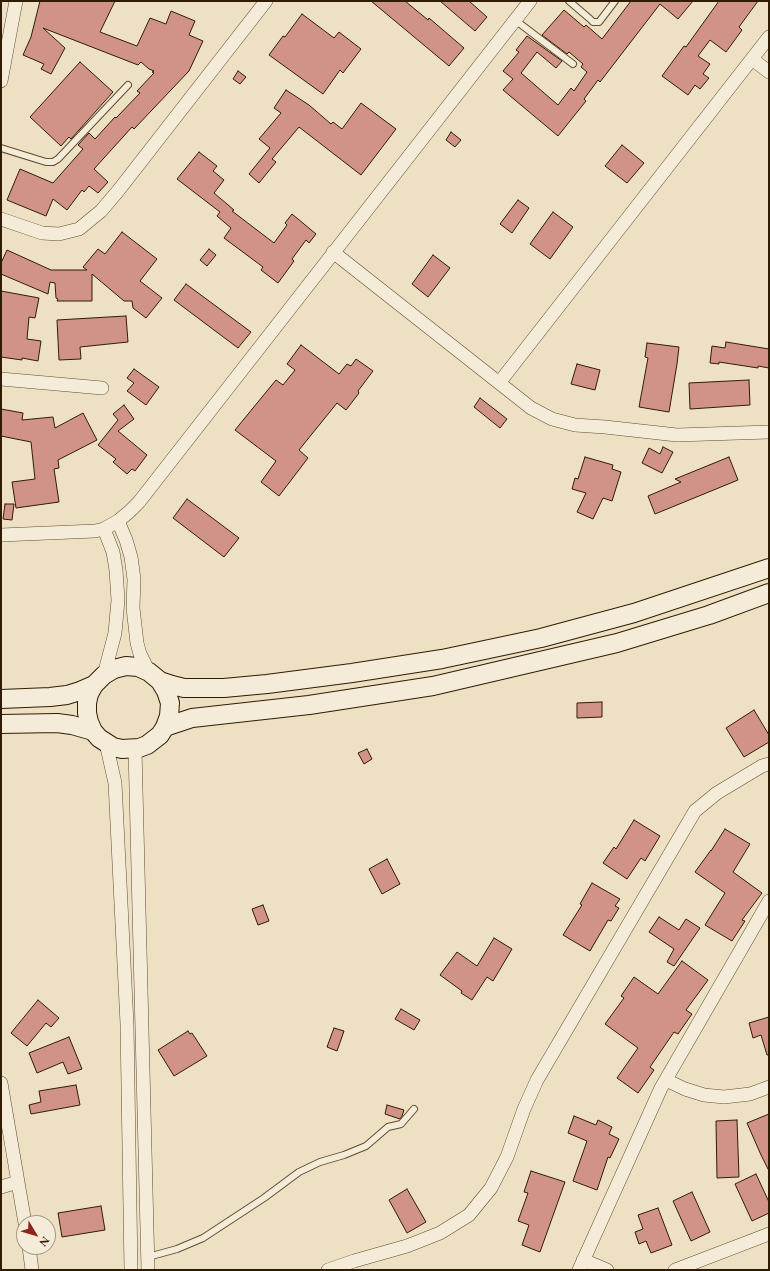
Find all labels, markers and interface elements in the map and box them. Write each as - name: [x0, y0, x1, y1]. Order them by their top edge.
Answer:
- north arrow: [16, 1215, 56, 1255]
- text: N: [36, 1234, 53, 1250]

